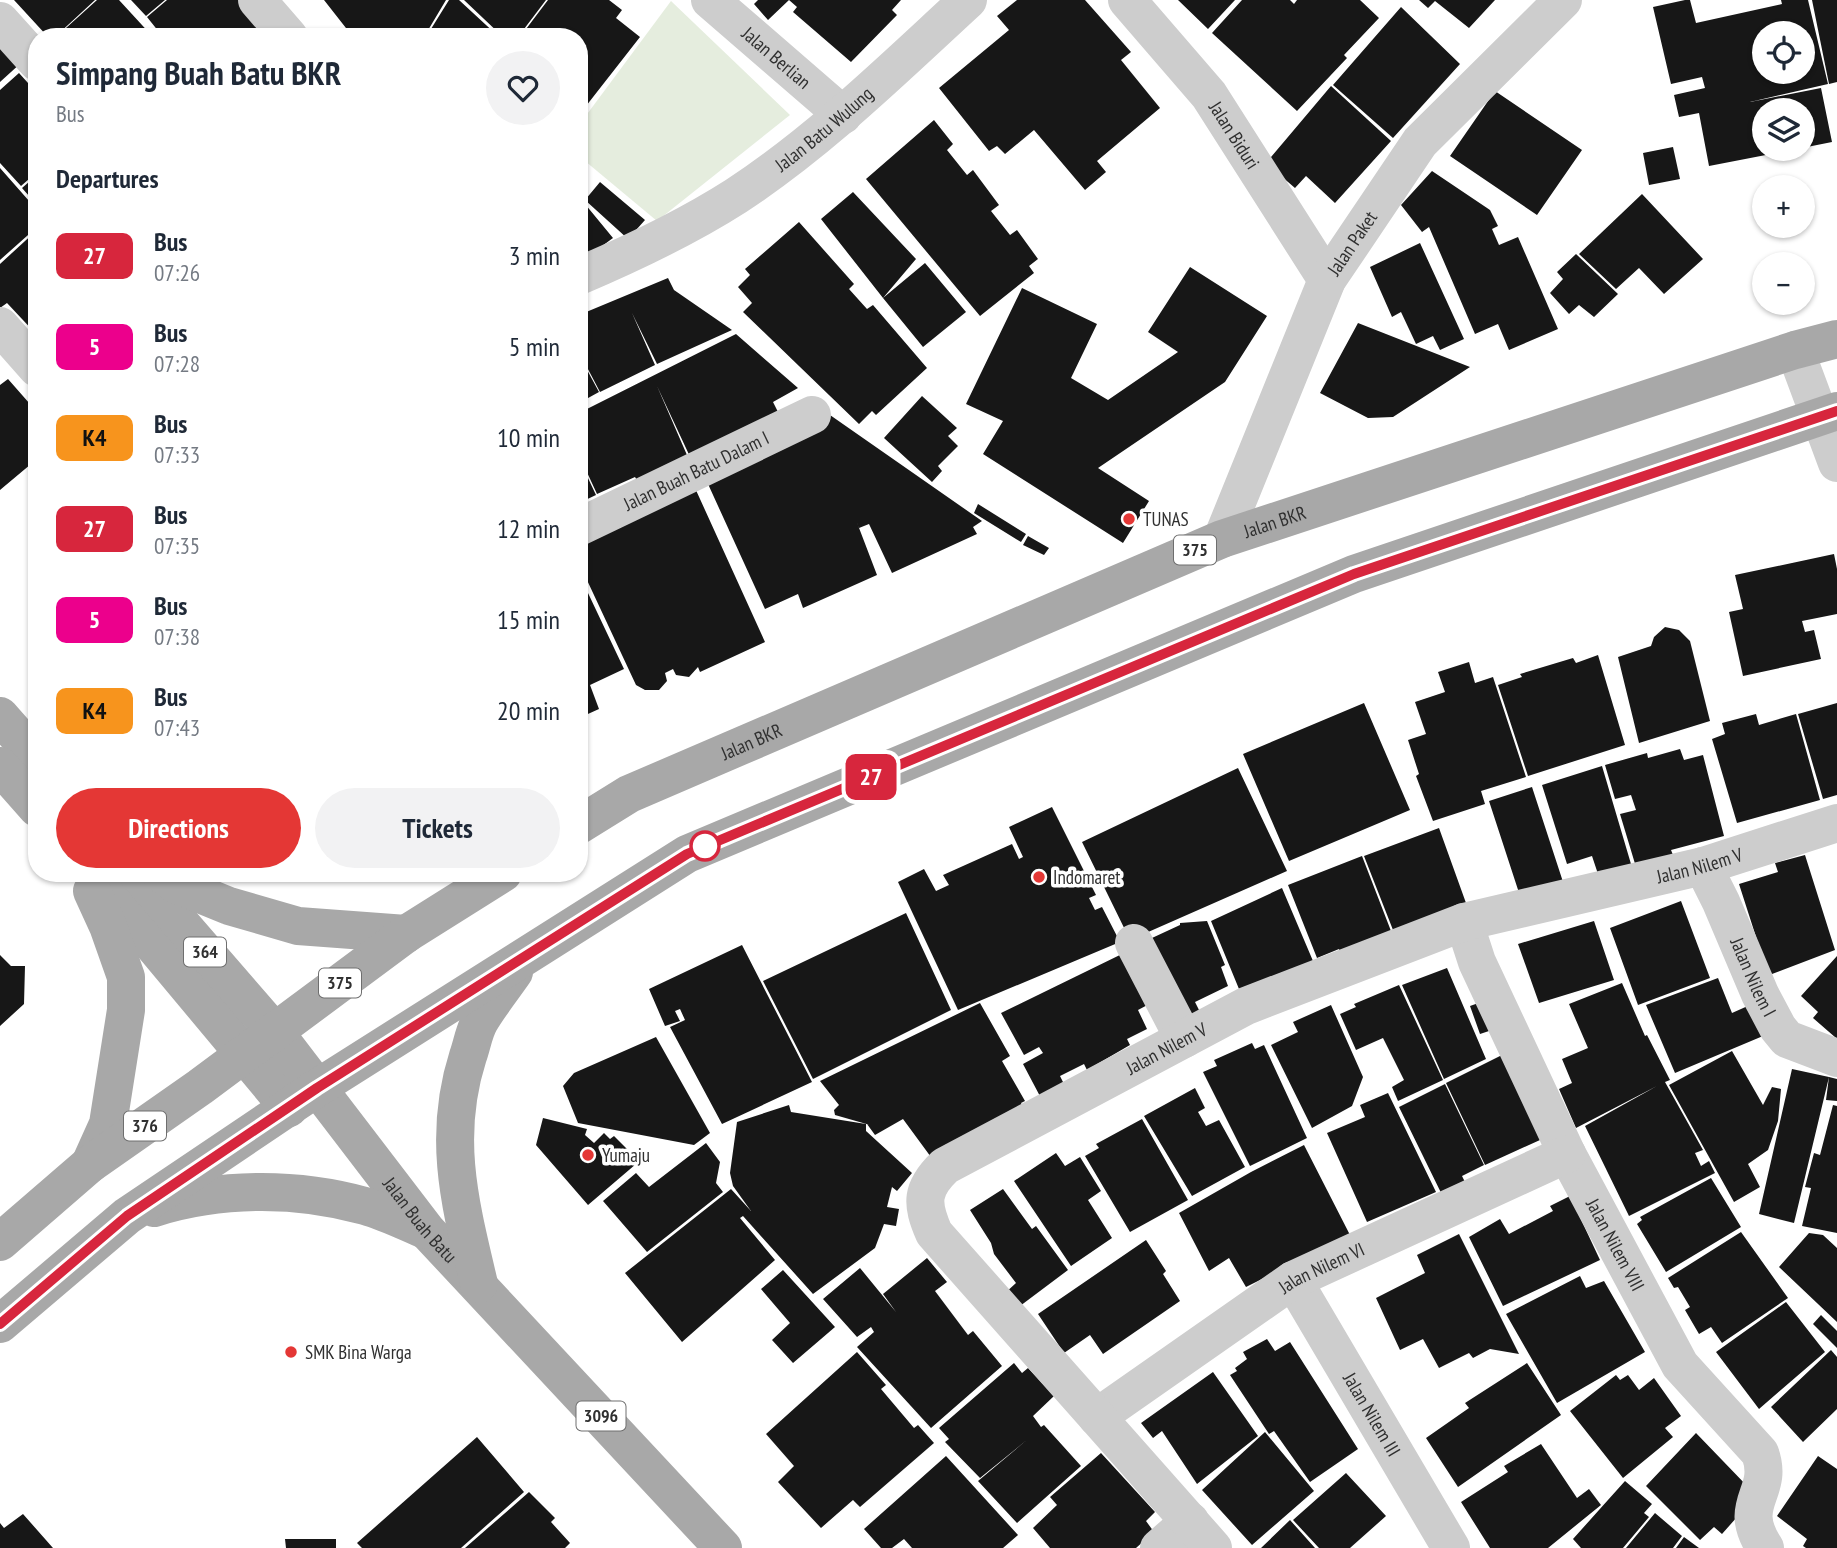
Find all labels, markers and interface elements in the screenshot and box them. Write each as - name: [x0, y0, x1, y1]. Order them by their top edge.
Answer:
- street label: Jalan Berlian: [737, 21, 816, 94]
- map controls: [1752, 21, 1815, 315]
- button: locate: [1752, 21, 1815, 84]
- text: Simpang Buah Batu BKR: [56, 51, 341, 94]
- button: heart: [486, 51, 560, 125]
- street label: Jalan Batu Wulung: [769, 81, 878, 177]
- street label: Jalan Biduri: [1204, 96, 1265, 173]
- button: layers: [1752, 98, 1815, 161]
- text: Bus: [56, 99, 85, 128]
- text: Departures: [56, 162, 159, 195]
- button: +: [1752, 175, 1815, 238]
- street label: Jalan Paket: [1321, 206, 1383, 281]
- text: Bus: [154, 225, 187, 258]
- text: 3 min: [509, 239, 560, 272]
- text: 27: [83, 240, 106, 271]
- button: −: [1752, 252, 1815, 315]
- text: 07:26: [154, 258, 200, 287]
- text: Bus: [154, 316, 187, 349]
- text: 5 min: [509, 330, 560, 363]
- text: 5: [89, 331, 100, 362]
- text: 07:28: [154, 349, 200, 378]
- text: Bus: [154, 407, 187, 440]
- text: 10 min: [497, 421, 560, 454]
- text: K4: [83, 422, 106, 453]
- street label: Jalan Buah Batu Dalam I: [619, 426, 773, 516]
- text: 07:33: [154, 440, 200, 469]
- text: Bus: [154, 498, 187, 531]
- street label: Jalan BKR: [1240, 500, 1309, 543]
- place label: TUNAS: [1143, 507, 1189, 531]
- marker: TUNAS: [1121, 511, 1137, 527]
- text: 12 min: [497, 512, 560, 545]
- text: 27: [83, 513, 106, 544]
- text: 07:35: [154, 531, 200, 560]
- road number: 375: [1174, 536, 1216, 564]
- text: Bus: [154, 589, 187, 622]
- text: 15 min: [497, 603, 560, 636]
- text: 5: [89, 604, 100, 635]
- text: 07:38: [154, 622, 200, 651]
- text: Bus: [154, 680, 187, 713]
- text: 20 min: [497, 694, 560, 727]
- text: K4: [83, 695, 106, 726]
- text: 07:43: [154, 713, 200, 742]
- street label: Jalan BKR: [716, 718, 786, 765]
- line badge: 27: [840, 754, 903, 800]
- text: 27: [860, 761, 882, 792]
- button: Directions: [56, 788, 301, 868]
- button: Tickets: [315, 788, 560, 868]
- unlabelled marker: [690, 831, 720, 861]
- street label: Jalan Nilem V: [1653, 842, 1746, 889]
- place label: Indomaret: [1053, 865, 1121, 889]
- marker: Indomaret: [1031, 869, 1047, 885]
- street label: Jalan Nilem I: [1725, 933, 1782, 1021]
- road number: 364: [184, 937, 226, 967]
- road number: 375: [319, 968, 361, 998]
- street label: Jalan Nilem V: [1121, 1017, 1211, 1080]
- road number: 376: [124, 1112, 166, 1140]
- place label: Yumaju: [602, 1143, 650, 1167]
- marker: Yumaju: [580, 1147, 596, 1163]
- street label: Jalan Buah Batu: [377, 1171, 462, 1268]
- street label: Jalan Nilem VIII: [1581, 1193, 1650, 1295]
- street label: Jalan Nilem VI: [1273, 1237, 1368, 1299]
- place label: SMK Bina Warga: [305, 1340, 412, 1364]
- marker: SMK Bina Warga: [283, 1344, 299, 1360]
- street label: Jalan Nilem III: [1338, 1367, 1406, 1461]
- road number: 3096: [576, 1401, 626, 1430]

